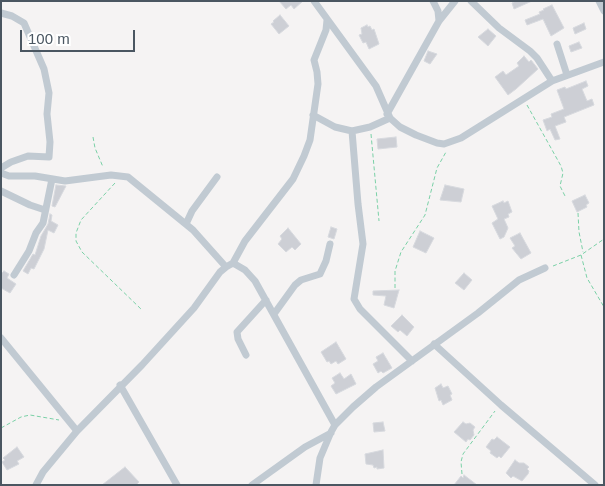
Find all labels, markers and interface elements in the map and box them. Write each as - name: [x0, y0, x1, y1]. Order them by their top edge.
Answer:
- scale bar: [22, 20, 138, 52]
- text: 100 m: [28, 30, 70, 47]

